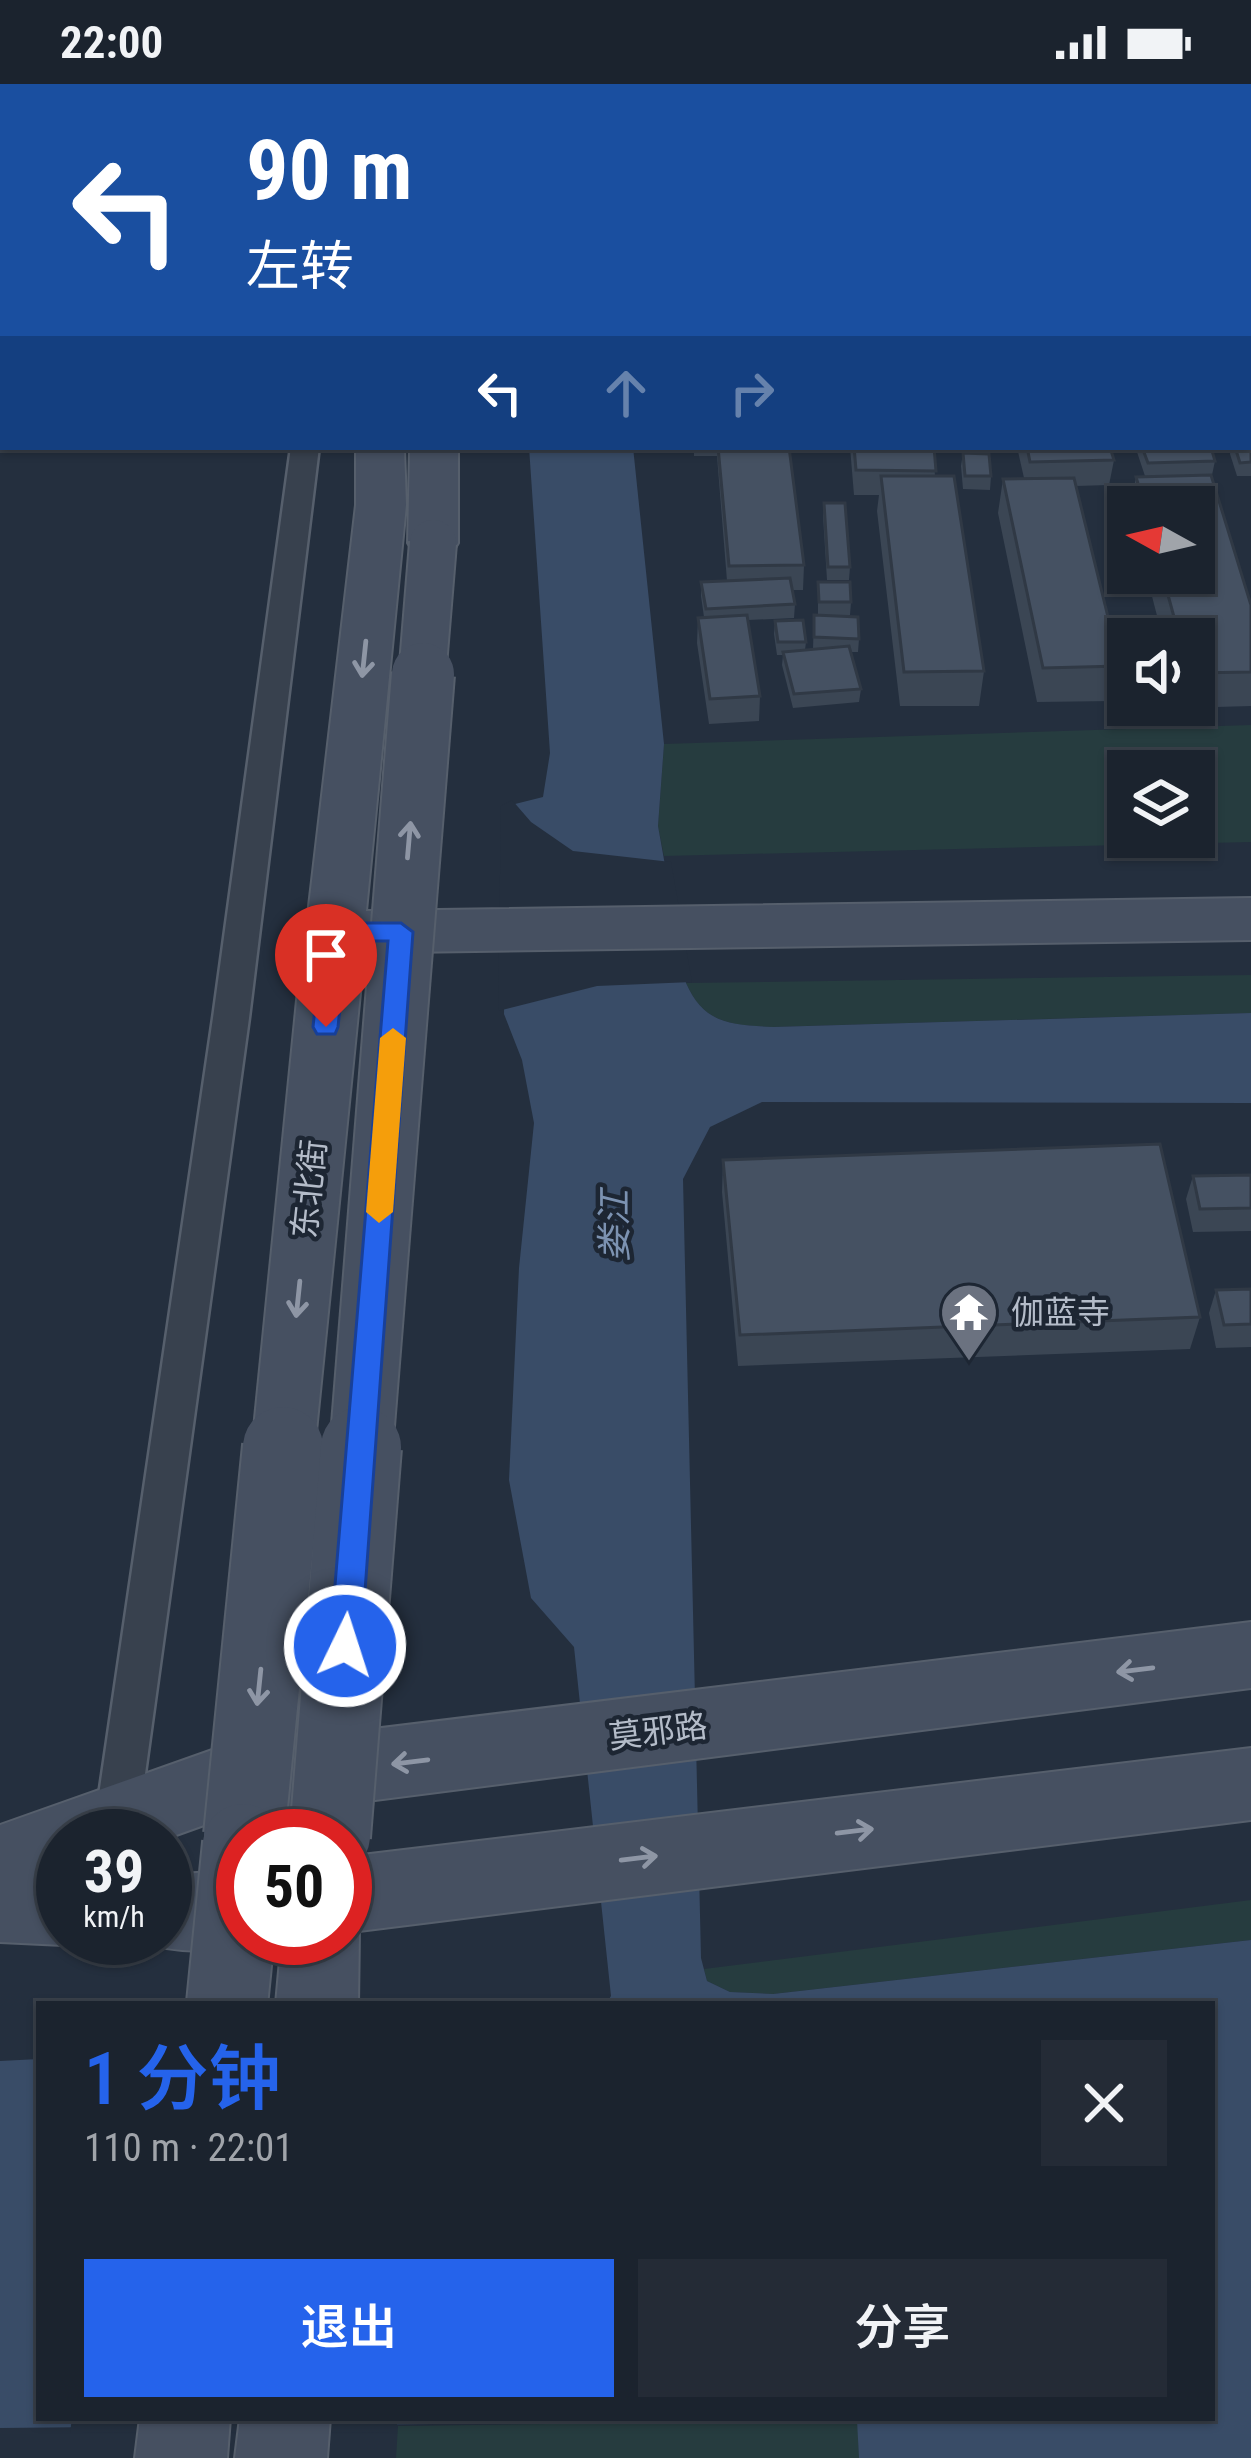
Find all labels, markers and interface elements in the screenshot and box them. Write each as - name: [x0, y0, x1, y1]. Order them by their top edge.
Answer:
- text: 22:00: [60, 16, 163, 69]
- text: 90 m: [246, 121, 413, 220]
- icon: left: [48, 132, 204, 288]
- text: 左转: [246, 235, 354, 298]
- icon: left: [467, 360, 533, 426]
- icon: ahead: [593, 360, 659, 426]
- icon: right: [719, 360, 785, 426]
- north arrow: [1107, 486, 1215, 594]
- map controls: [1107, 486, 1215, 858]
- button: sound: [1107, 618, 1215, 726]
- one-way arrow: [352, 639, 375, 678]
- button: layers: [1107, 750, 1215, 858]
- one-way arrow: [397, 821, 420, 860]
- pin: [275, 904, 377, 1027]
- icon: arrive: [293, 922, 359, 988]
- street label: 东北街: [284, 1138, 334, 1240]
- water label: 娄江: [594, 1186, 636, 1262]
- one-way arrow: [286, 1279, 309, 1318]
- temple icon: 伽蓝寺: [938, 1281, 1000, 1363]
- place label: 伽蓝寺: [1011, 1293, 1110, 1332]
- position arrow: [282, 1583, 408, 1709]
- one-way arrow: [1116, 1659, 1155, 1682]
- one-way arrow: [247, 1667, 270, 1706]
- street label: 莫邪路: [606, 1706, 710, 1756]
- one-way arrow: [391, 1751, 430, 1773]
- speed limit sign: 50: [216, 1809, 372, 1965]
- one-way arrow: [835, 1819, 874, 1841]
- text: 39: [84, 1836, 144, 1907]
- one-way arrow: [619, 1846, 658, 1868]
- text: km/h: [83, 1899, 145, 1934]
- text: 1 分钟: [84, 2037, 281, 2122]
- button: close: [1041, 2040, 1167, 2166]
- text: 110 m · 22:01: [84, 2125, 294, 2171]
- button: 退出: [84, 2259, 614, 2397]
- button: 分享: [638, 2259, 1167, 2397]

